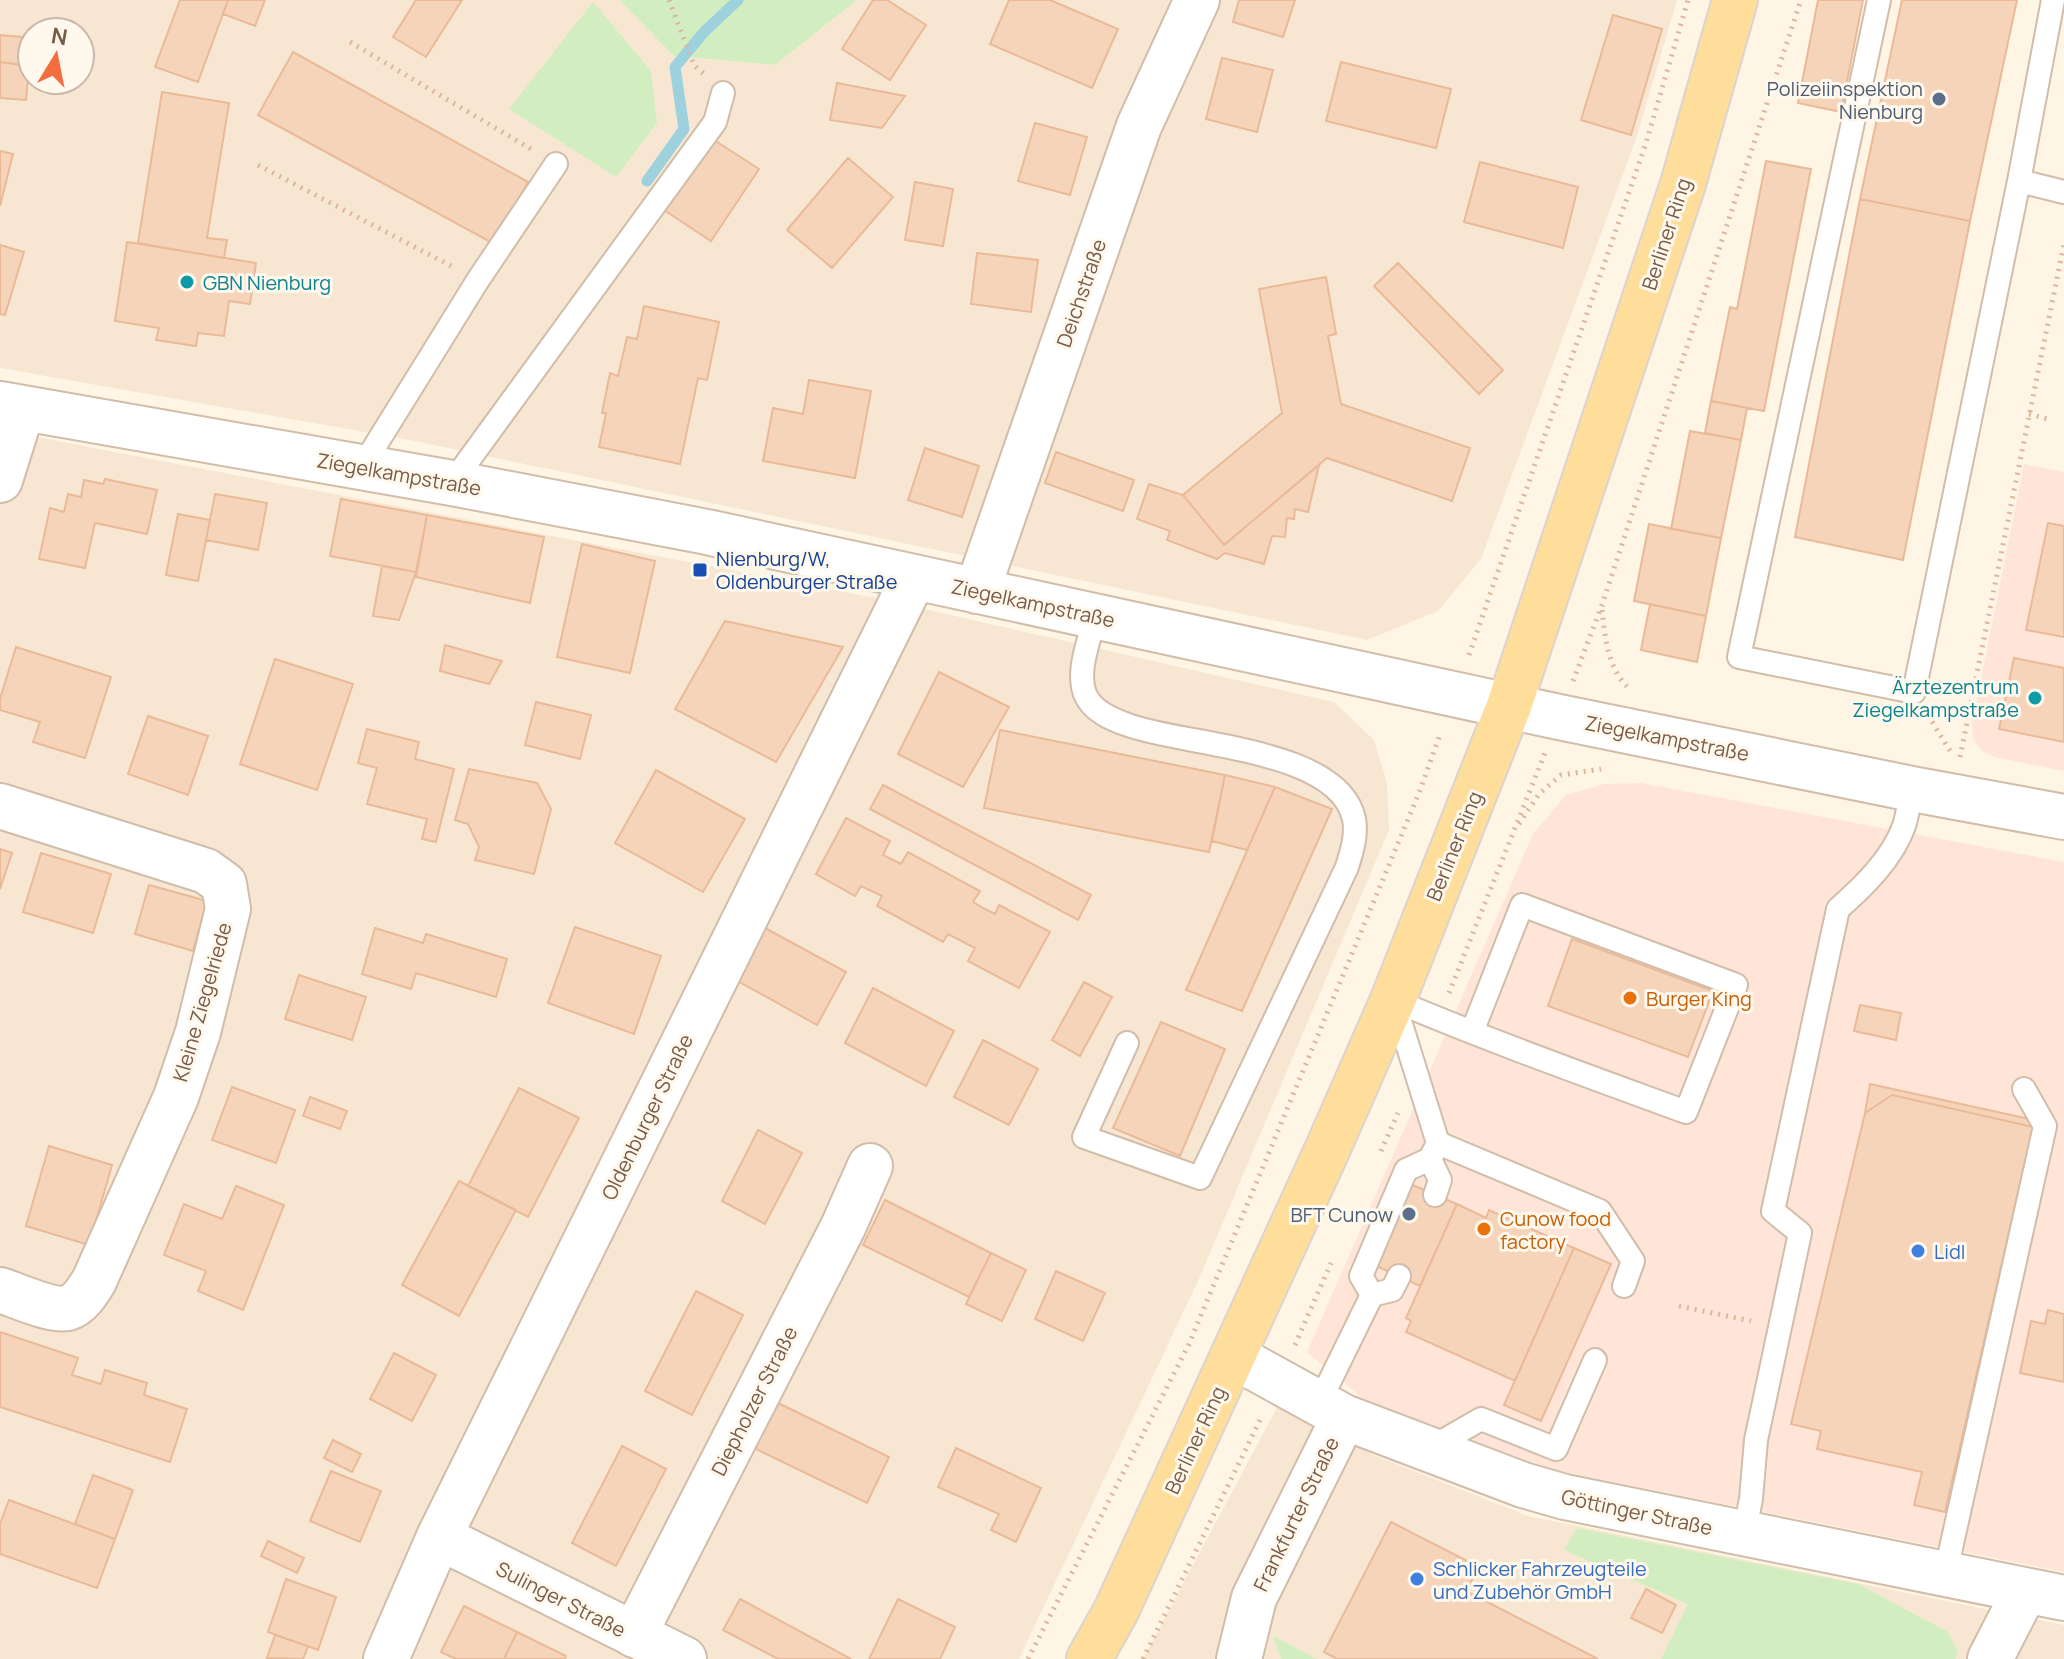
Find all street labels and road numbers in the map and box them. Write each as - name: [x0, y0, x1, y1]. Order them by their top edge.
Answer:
- street label: Berliner Ring: [1635, 175, 1697, 293]
- street label: Deichstraße: [1050, 235, 1112, 351]
- street label: Ziegelkampstraße: [315, 446, 483, 502]
- street label: Ziegelkampstraße: [949, 572, 1117, 634]
- street label: Ziegelkampstraße: [1583, 709, 1751, 767]
- street label: Berliner Ring: [1420, 787, 1488, 905]
- street label: Kleine Ziegelriede: [166, 919, 238, 1085]
- street label: Oldenburger Straße: [595, 1030, 699, 1204]
- street label: Diepholzer Straße: [705, 1322, 803, 1480]
- street label: Berliner Ring: [1158, 1382, 1232, 1498]
- street label: Frankfurter Straße: [1247, 1432, 1345, 1596]
- street label: Göttinger Straße: [1559, 1483, 1715, 1541]
- street label: Sulinger Straße: [492, 1555, 630, 1643]

